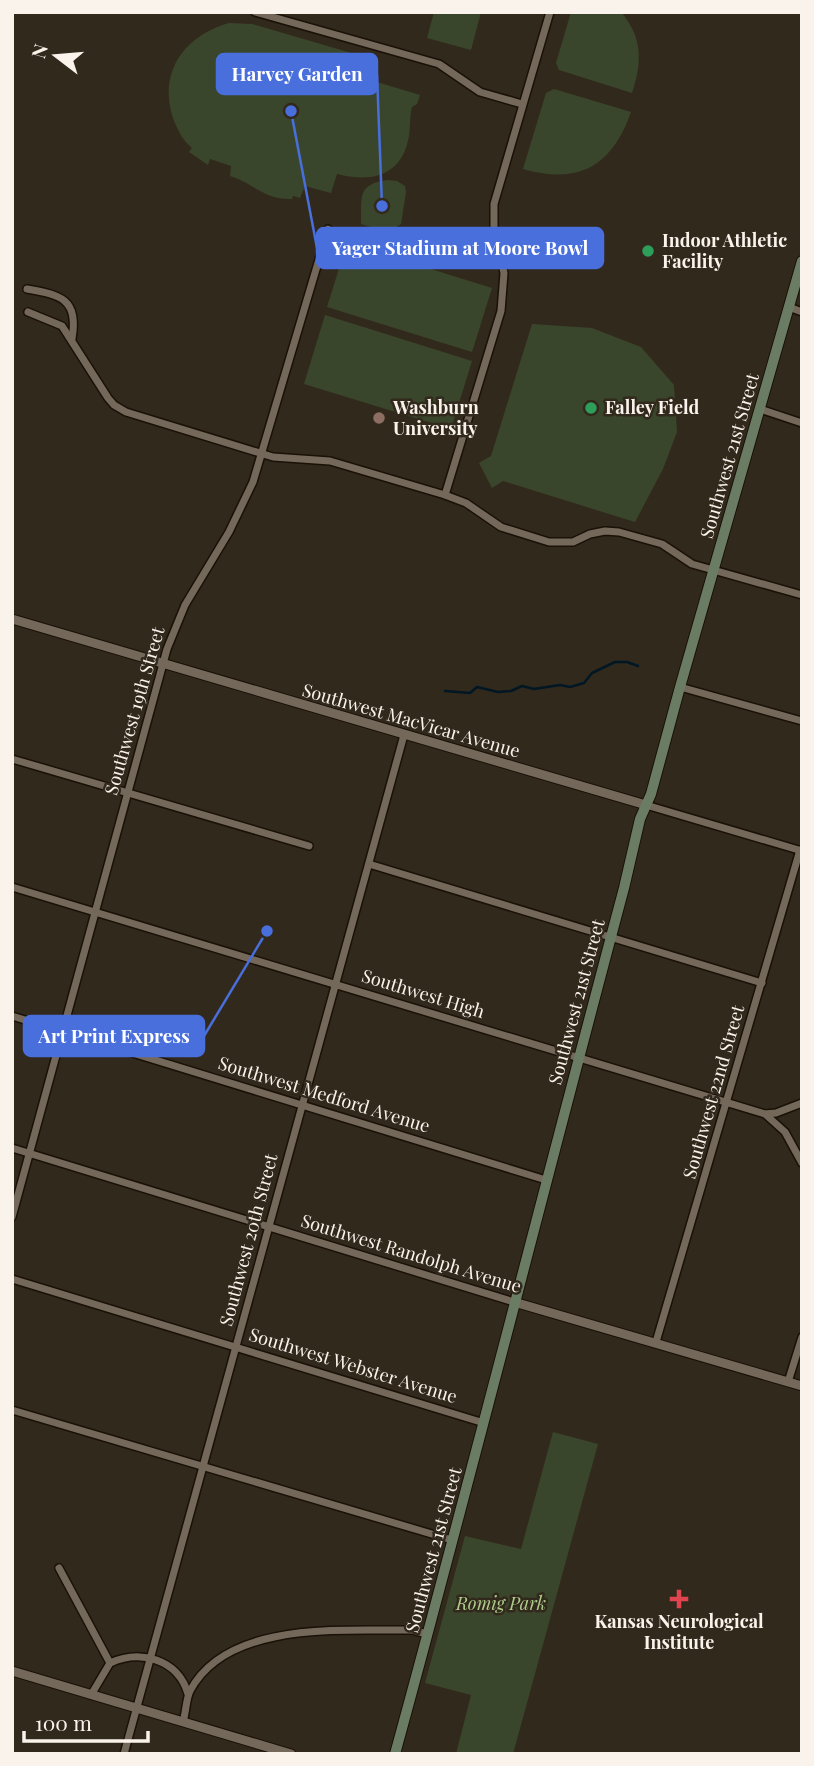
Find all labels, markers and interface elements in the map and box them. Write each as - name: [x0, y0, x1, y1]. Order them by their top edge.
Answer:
- north arrow: [21, 21, 91, 91]
- text: N: [24, 41, 53, 61]
- callout: Harvey Garden: [217, 54, 377, 94]
- text: Harvey Garden: [231, 60, 363, 86]
- callout: Yager Stadium at Moore Bowl: [317, 228, 603, 268]
- place label: Indoor Athletic Facility: [662, 228, 787, 273]
- text: Yager Stadium at Moore Bowl: [331, 234, 588, 260]
- marker: Indoor Athletic Facility: [640, 243, 656, 259]
- street label: Southwest 21st Street: [694, 370, 764, 541]
- place label: Washburn University: [392, 395, 479, 440]
- place label: Falley Field: [605, 395, 699, 419]
- marker: Falley Field: [583, 400, 599, 416]
- marker: Washburn University: [371, 410, 387, 426]
- street label: Southwest 19th Street: [99, 623, 170, 798]
- street label: Southwest MacVicar Avenue: [300, 677, 523, 763]
- street label: Southwest 21st Street: [542, 916, 610, 1087]
- street label: Southwest High: [359, 963, 488, 1023]
- street label: Southwest 22nd Street: [677, 1002, 749, 1181]
- callout: Art Print Express: [24, 1016, 204, 1056]
- text: Art Print Express: [37, 1022, 190, 1048]
- street label: Southwest Medford Avenue: [216, 1050, 433, 1138]
- street label: Southwest 20th Street: [213, 1150, 283, 1329]
- street label: Southwest Randolph Avenue: [298, 1208, 524, 1298]
- street label: Southwest Webster Avenue: [246, 1322, 460, 1408]
- street label: Southwest 21st Street: [399, 1464, 467, 1635]
- marker: Kansas Neurological Institute: [669, 1589, 689, 1609]
- park label: Romig Park: [455, 1591, 546, 1615]
- place label: Kansas Neurological Institute: [594, 1609, 764, 1654]
- scale bar: [24, 1700, 149, 1744]
- text: 100 m: [35, 1708, 92, 1736]

